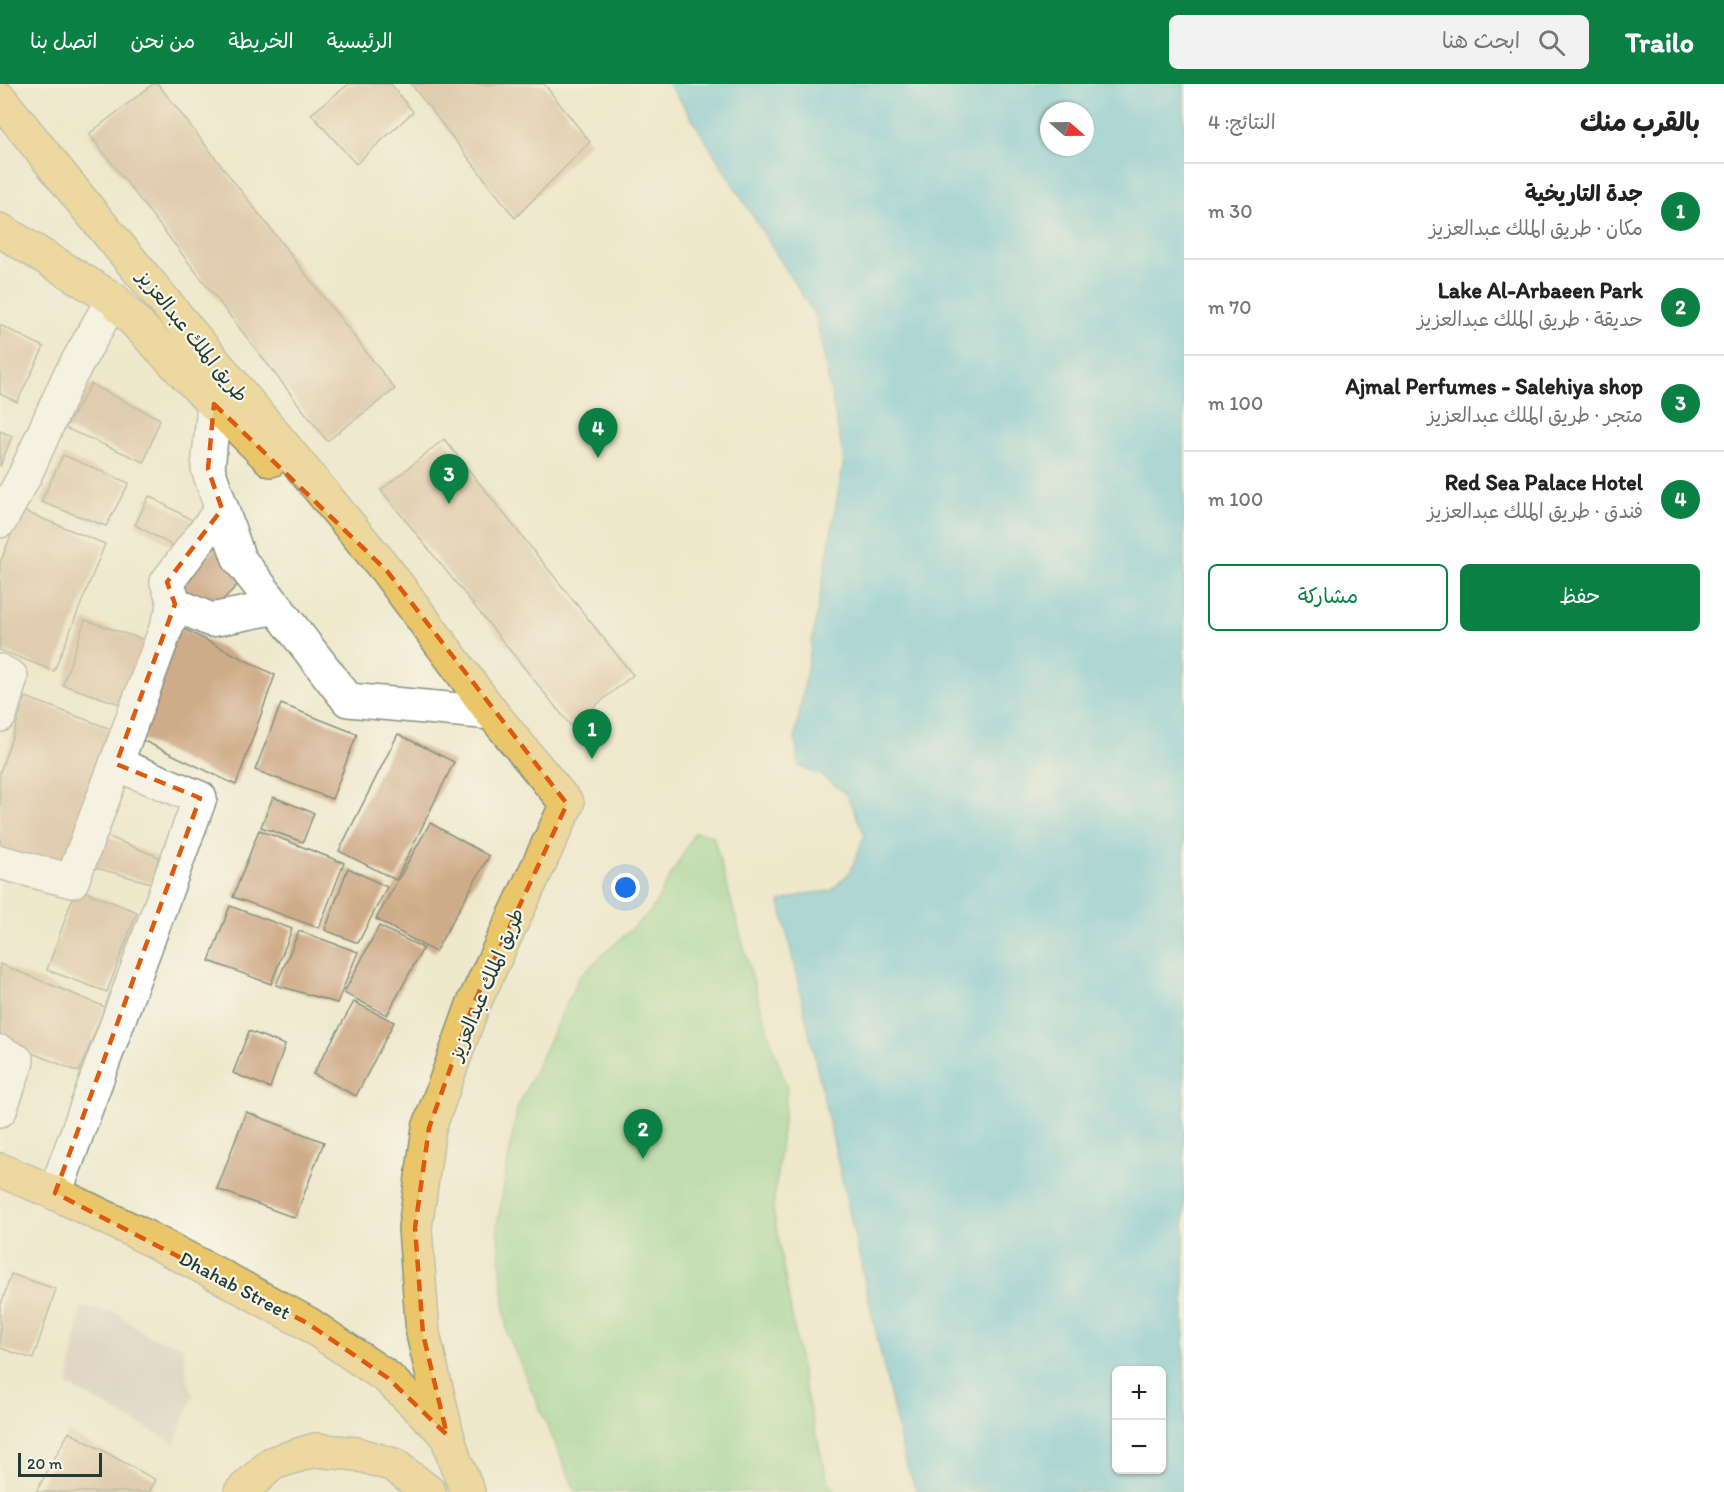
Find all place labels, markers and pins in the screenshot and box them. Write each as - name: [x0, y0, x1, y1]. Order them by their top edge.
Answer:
- pin: 4: [578, 408, 618, 458]
- pin: 3: [430, 454, 468, 504]
- pin: 1: [572, 710, 612, 759]
- pin: 2: [624, 1110, 662, 1159]

